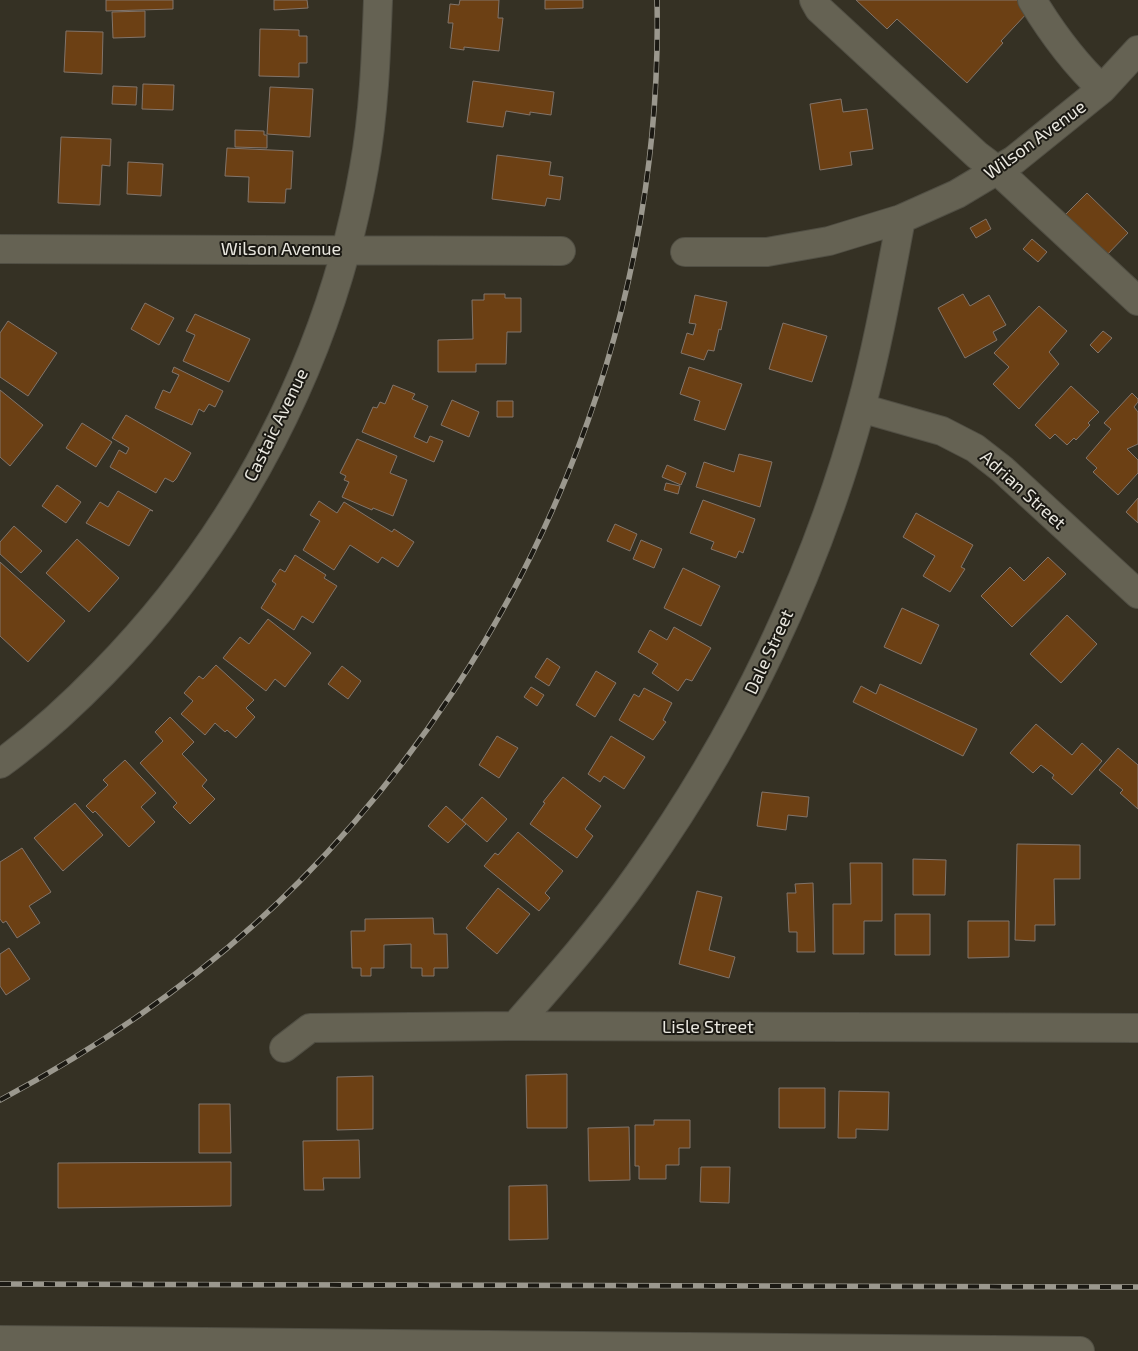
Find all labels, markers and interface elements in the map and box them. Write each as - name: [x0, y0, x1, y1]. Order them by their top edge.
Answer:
- street label: Wilson Avenue: [979, 95, 1090, 184]
- street label: Wilson Avenue: [221, 237, 341, 259]
- street label: Castaic Avenue: [238, 364, 312, 485]
- street label: Adrian Street: [976, 445, 1071, 534]
- street label: Dale Street: [739, 606, 797, 697]
- street label: Lisle Street: [662, 1015, 754, 1037]

